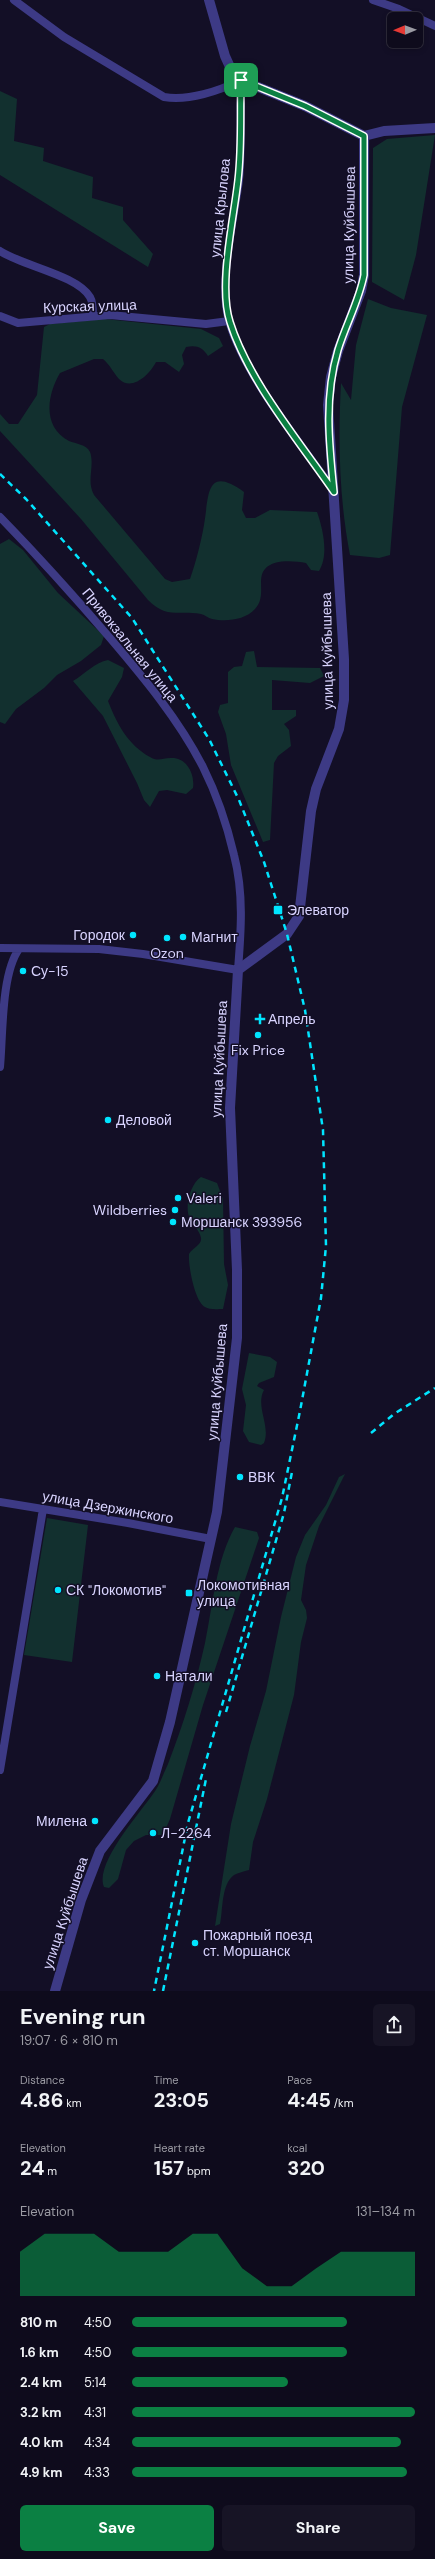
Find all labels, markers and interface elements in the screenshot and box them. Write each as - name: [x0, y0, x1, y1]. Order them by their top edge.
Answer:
- north arrow: [387, 12, 423, 48]
- map controls: [387, 12, 423, 48]
- pin: [224, 63, 258, 97]
- icon: arrive: [230, 69, 252, 91]
- street label: улица Крылова: [206, 157, 234, 258]
- street label: улица Куйбышева: [339, 166, 359, 284]
- street label: Курская улица: [43, 295, 137, 317]
- street label: Привокзальная улица: [78, 584, 182, 706]
- street label: улица Куйбышева: [317, 592, 337, 710]
- place label: Элеватор: [287, 901, 349, 919]
- marker: Элеватор: [272, 904, 284, 916]
- place label: Городок: [73, 926, 126, 944]
- place label: Магнит: [191, 928, 238, 946]
- marker: Городок: [128, 930, 138, 940]
- marker: Магнит: [178, 932, 188, 942]
- marker: Ozon: [162, 933, 172, 943]
- place label: Ozon: [150, 944, 184, 962]
- place label: Су-15: [31, 962, 69, 980]
- marker: Су-15: [18, 966, 28, 976]
- street label: улица Куйбышева: [207, 1000, 231, 1118]
- place label: Апрель: [268, 1010, 316, 1028]
- marker: Апрель: [255, 1014, 265, 1024]
- marker: Fix Price: [253, 1030, 263, 1040]
- place label: Fix Price: [231, 1041, 285, 1059]
- place label: Деловой: [116, 1111, 172, 1129]
- marker: Деловой: [103, 1115, 113, 1125]
- place label: Valeri: [186, 1189, 222, 1207]
- marker: Valeri: [173, 1193, 183, 1203]
- place label: Wildberries: [93, 1201, 167, 1219]
- marker: Wildberries: [170, 1205, 180, 1215]
- place label: Моршанск 393956: [181, 1213, 302, 1231]
- marker: Моршанск 393956: [168, 1217, 178, 1227]
- street label: улица Куйбышева: [203, 1323, 231, 1441]
- place label: ВВК: [248, 1468, 276, 1486]
- marker: ВВК: [235, 1472, 245, 1482]
- street label: улица Дзержинского: [41, 1487, 175, 1527]
- place label: Локомотивная улица: [197, 1576, 290, 1610]
- place label: СК "Локомотив": [66, 1581, 166, 1599]
- marker: СК "Локомотив": [53, 1585, 63, 1595]
- marker: Локомотивная улица: [184, 1588, 194, 1598]
- place label: Натали: [165, 1667, 213, 1685]
- marker: Натали: [152, 1671, 162, 1681]
- place label: Милена: [36, 1812, 87, 1830]
- marker: Милена: [90, 1816, 100, 1826]
- place label: Л-2264: [161, 1824, 212, 1842]
- marker: Л-2264: [148, 1828, 158, 1838]
- street label: улица Куйбышева: [38, 1854, 92, 1972]
- place label: Пожарный поезд ст. Моршанск: [203, 1926, 312, 1960]
- marker: Пожарный поезд ст. Моршанск: [190, 1938, 200, 1948]
- text: Evening run: [20, 2002, 146, 2031]
- button: share: [373, 2004, 415, 2046]
- text: 19:07 · 6 × 810 m: [20, 2032, 118, 2049]
- text: Distance: [20, 2073, 65, 2087]
- text: Time: [154, 2073, 179, 2087]
- text: Pace: [287, 2073, 312, 2087]
- text: 4.86: [20, 2087, 63, 2113]
- text: 23:05: [154, 2087, 209, 2113]
- text: 4:45: [287, 2087, 331, 2113]
- text: km: [63, 2096, 82, 2110]
- text: /km: [331, 2096, 353, 2110]
- text: Elevation: [20, 2141, 66, 2155]
- text: Heart rate: [154, 2141, 205, 2155]
- text: kcal: [287, 2141, 307, 2155]
- text: 24: [20, 2155, 44, 2181]
- text: 157: [154, 2155, 184, 2181]
- text: 320: [287, 2155, 325, 2181]
- text: m: [44, 2164, 57, 2178]
- text: bpm: [184, 2164, 210, 2178]
- text: Elevation: [20, 2203, 74, 2220]
- text: 131–134 m: [356, 2203, 415, 2220]
- text: 810 m: [20, 2314, 57, 2331]
- text: 4:50: [84, 2314, 111, 2331]
- text: 1.6 km: [20, 2344, 59, 2361]
- text: 4:50: [84, 2344, 111, 2361]
- text: 2.4 km: [20, 2374, 62, 2391]
- text: 5:14: [84, 2374, 107, 2391]
- text: 3.2 km: [20, 2404, 61, 2421]
- text: 4:31: [84, 2404, 106, 2421]
- text: 4.0 km: [20, 2434, 63, 2451]
- text: 4:34: [84, 2434, 110, 2451]
- text: 4.9 km: [20, 2464, 62, 2481]
- text: 4:33: [84, 2464, 110, 2481]
- button: Save: [20, 2505, 214, 2551]
- button: Share: [222, 2505, 415, 2551]

